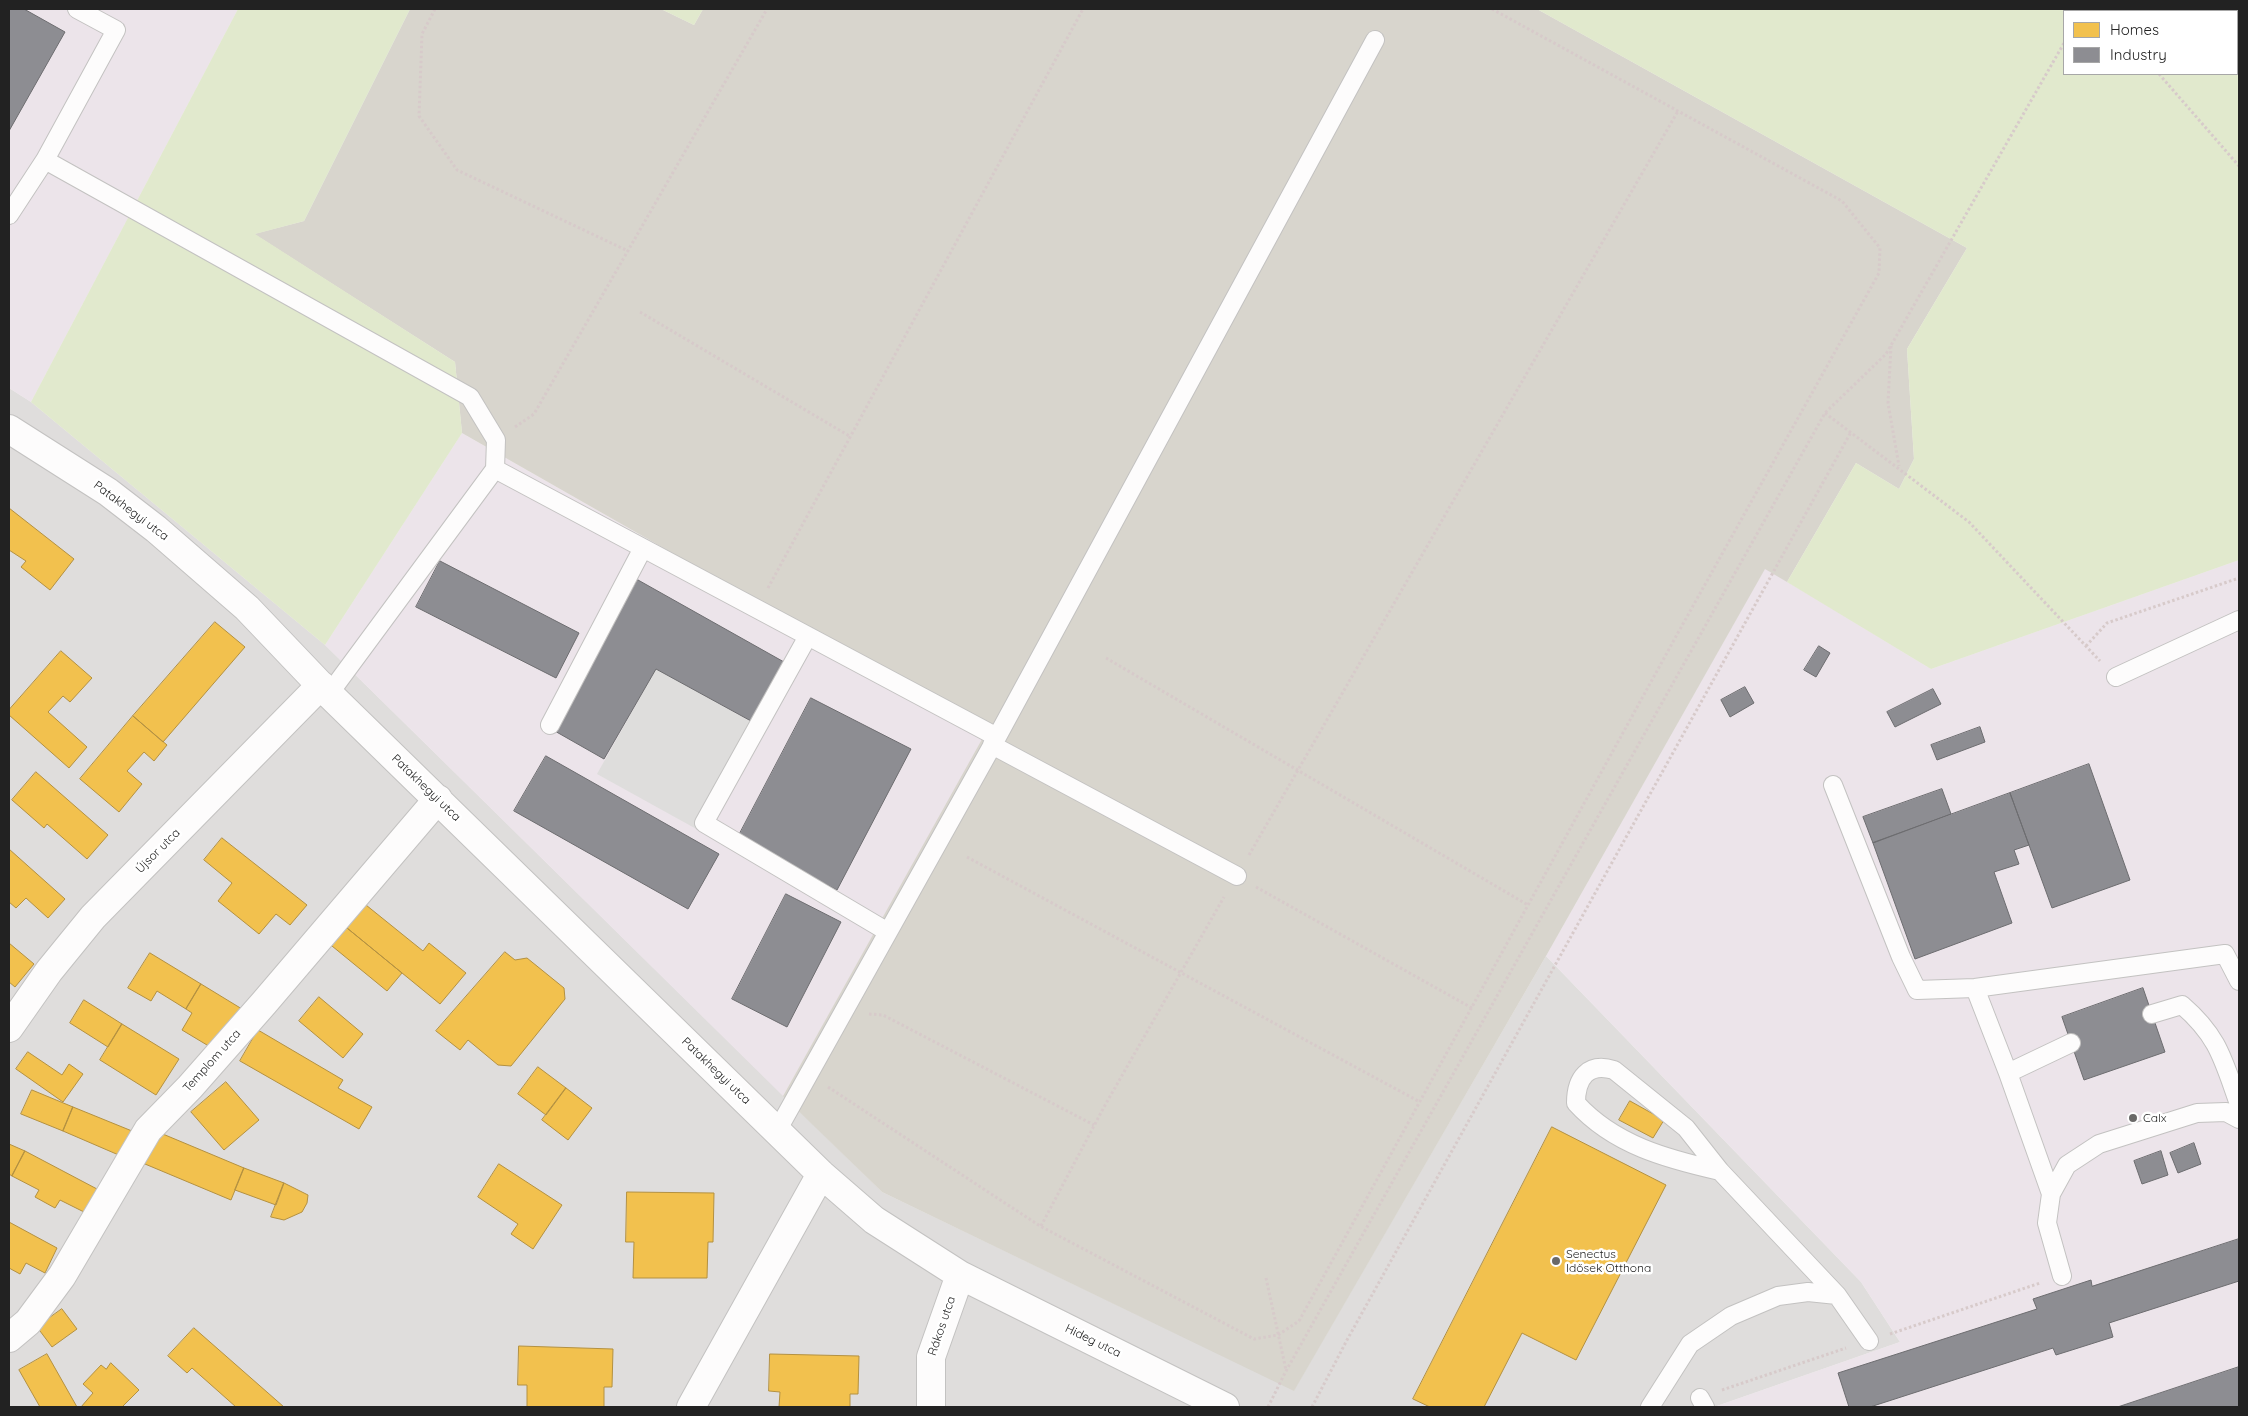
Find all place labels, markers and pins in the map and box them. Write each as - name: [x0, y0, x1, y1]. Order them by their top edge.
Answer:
- place label: Calx: [2143, 1111, 2167, 1125]
- marker: Calx: [2127, 1112, 2139, 1124]
- place label: Senectus Idősek Otthona: [1566, 1247, 1651, 1275]
- marker: Senectus Idősek Otthona: [1550, 1255, 1562, 1267]

